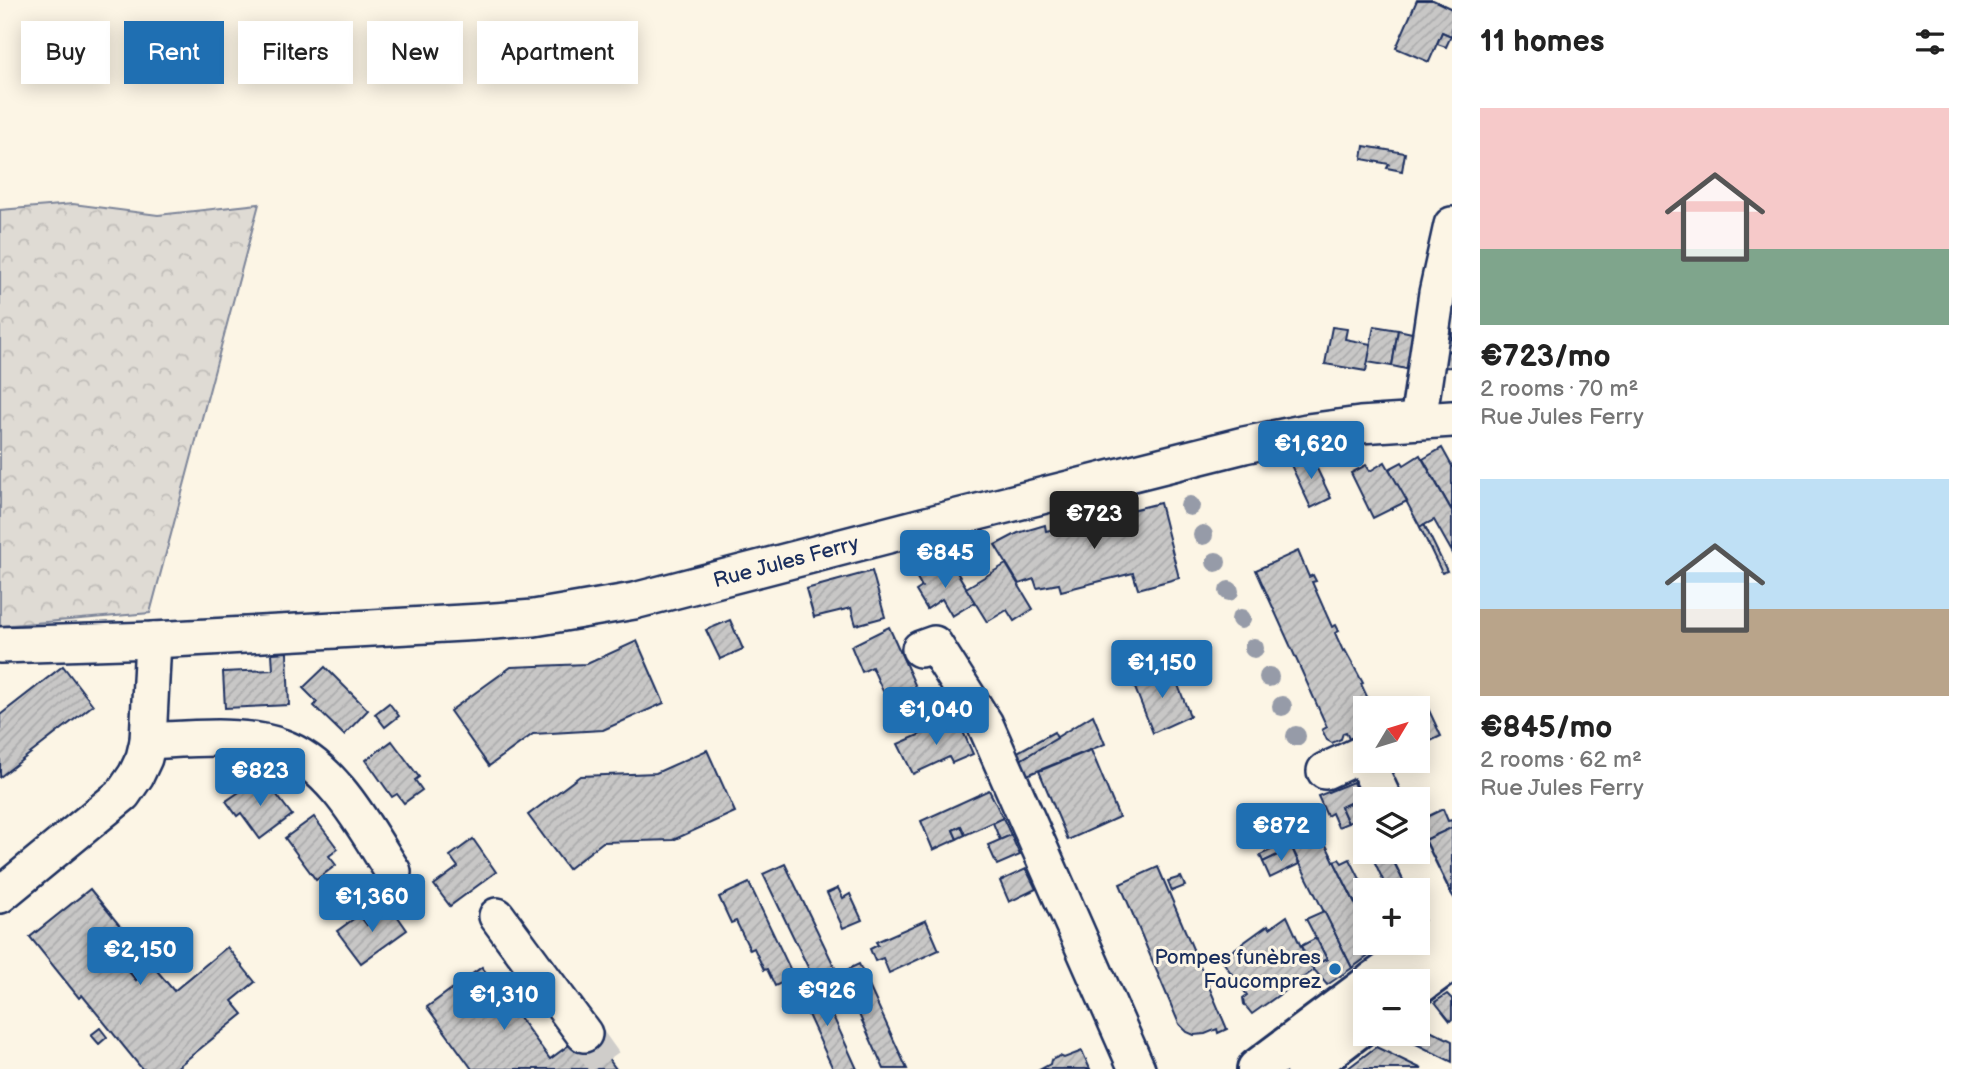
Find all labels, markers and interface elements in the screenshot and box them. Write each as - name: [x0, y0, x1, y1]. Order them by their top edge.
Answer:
- chip: Buy: [21, 21, 110, 84]
- chip: Rent: [124, 21, 224, 84]
- chip: Filters: [238, 21, 353, 84]
- chip: New: [367, 21, 463, 84]
- chip: Apartment: [477, 21, 638, 84]
- icon: filters: [1911, 23, 1949, 61]
- text: 11 homes: [1480, 24, 1604, 60]
- icon: home: [1652, 154, 1778, 280]
- text: €723/mo: [1480, 339, 1611, 375]
- text: 2 rooms · 70 m²: [1480, 375, 1639, 403]
- text: Rue Jules Ferry: [1480, 403, 1644, 431]
- pin: €1,620: [1254, 421, 1368, 481]
- text: €1,620: [1274, 430, 1348, 458]
- pin: €723: [1053, 491, 1135, 551]
- text: €723: [1066, 500, 1122, 528]
- icon: home: [1652, 525, 1778, 651]
- street label: Rue Jules Ferry: [711, 530, 862, 593]
- pin: €845: [904, 530, 986, 590]
- text: €845: [916, 539, 974, 567]
- pin: €1,150: [1105, 640, 1219, 700]
- text: €1,150: [1127, 649, 1197, 677]
- pin: €1,040: [879, 688, 993, 747]
- text: €1,040: [899, 696, 973, 724]
- north arrow: [1353, 696, 1430, 774]
- map controls: [1353, 696, 1430, 1046]
- text: €845/mo: [1480, 710, 1612, 746]
- text: 2 rooms · 62 m²: [1480, 746, 1642, 774]
- pin: €823: [219, 748, 301, 808]
- text: €823: [231, 757, 289, 785]
- text: Rue Jules Ferry: [1480, 774, 1644, 802]
- button: layers: [1353, 787, 1430, 864]
- pin: €872: [1240, 804, 1322, 863]
- text: €872: [1252, 812, 1310, 840]
- pin: €1,360: [315, 874, 429, 934]
- button: +: [1353, 878, 1430, 955]
- text: €1,360: [335, 883, 409, 911]
- pin: €2,150: [83, 928, 197, 987]
- text: €2,150: [103, 936, 177, 964]
- place label: Pompes funèbres Faucomprez: [1155, 945, 1322, 994]
- marker: Pompes funèbres Faucomprez: [1327, 961, 1343, 977]
- pin: €926: [786, 968, 868, 1028]
- button: −: [1353, 969, 1430, 1046]
- pin: €1,310: [447, 972, 561, 1032]
- text: €926: [798, 977, 856, 1005]
- text: €1,310: [469, 981, 539, 1009]

